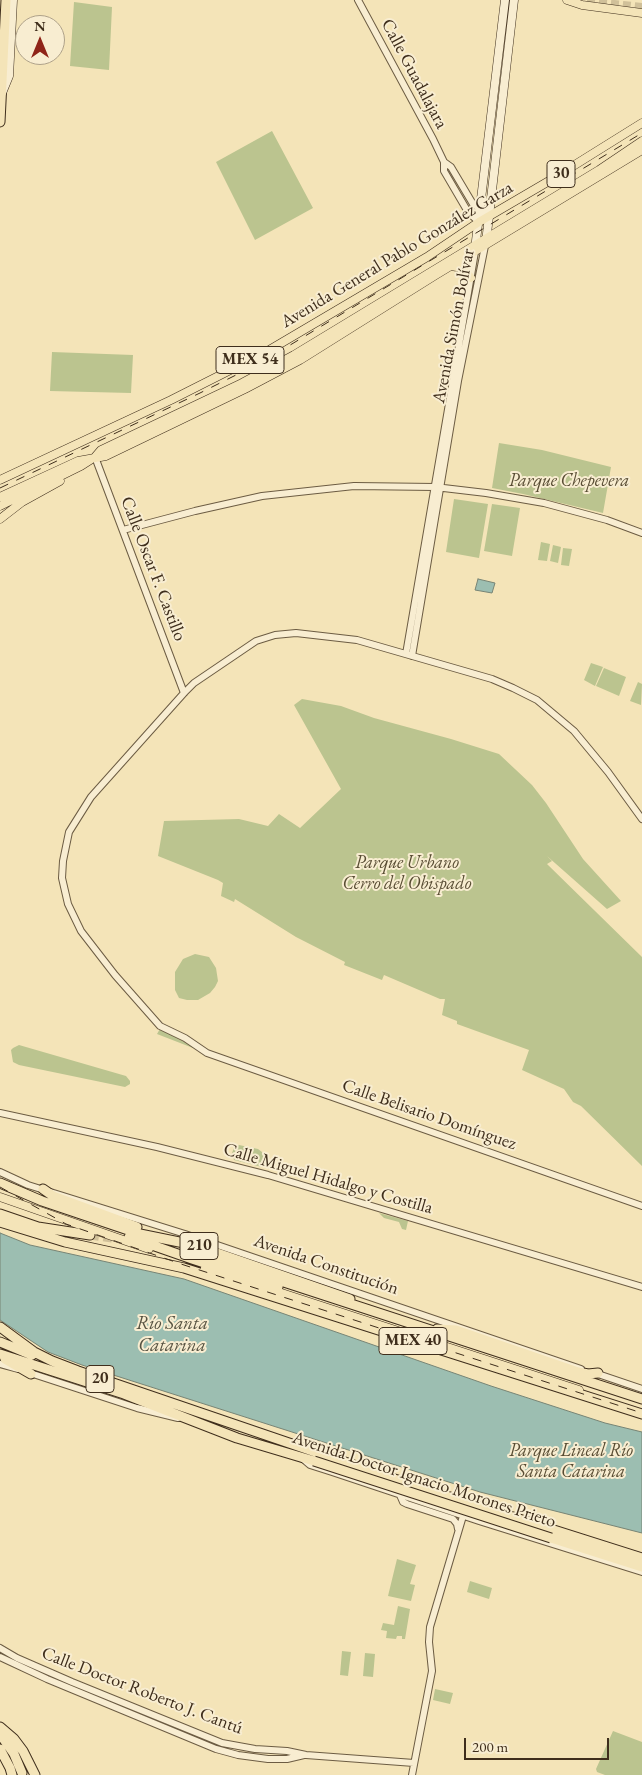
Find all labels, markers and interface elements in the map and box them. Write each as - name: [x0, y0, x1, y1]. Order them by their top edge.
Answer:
- north arrow: [15, 15, 65, 65]
- street label: Calle Guadalajara: [376, 15, 452, 133]
- text: N: [34, 17, 46, 35]
- road number: 30: [547, 160, 575, 188]
- street label: Avenida General Pablo González Garza: [277, 177, 517, 333]
- street label: Avenida Simón Bolívar: [428, 247, 480, 405]
- road number: MEX 54: [216, 346, 284, 374]
- park label: Parque Chepevera: [509, 470, 629, 492]
- street label: Calle Oscar F. Castillo: [116, 494, 190, 644]
- park label: Parque Urbano Cerro del Obispado: [342, 852, 472, 894]
- street label: Calle Belisario Domínguez: [339, 1075, 519, 1155]
- street label: Calle Miguel Hidalgo y Costilla: [221, 1139, 435, 1219]
- street label: Avenida Constitución: [251, 1230, 401, 1300]
- road number: 210: [180, 1232, 218, 1260]
- water label: Río Santa Catarina: [136, 1313, 208, 1357]
- road number: MEX 40: [379, 1328, 447, 1354]
- road number: 20: [86, 1366, 114, 1392]
- street label: Avenida Doctor Ignacio Morones Prieto: [289, 1427, 559, 1533]
- park label: Parque Lineal Río Santa Catarina: [509, 1440, 633, 1482]
- street label: Calle Doctor Roberto J. Cantú: [38, 1643, 246, 1739]
- scale bar: [467, 1728, 612, 1760]
- text: 200 m: [472, 1737, 508, 1756]

